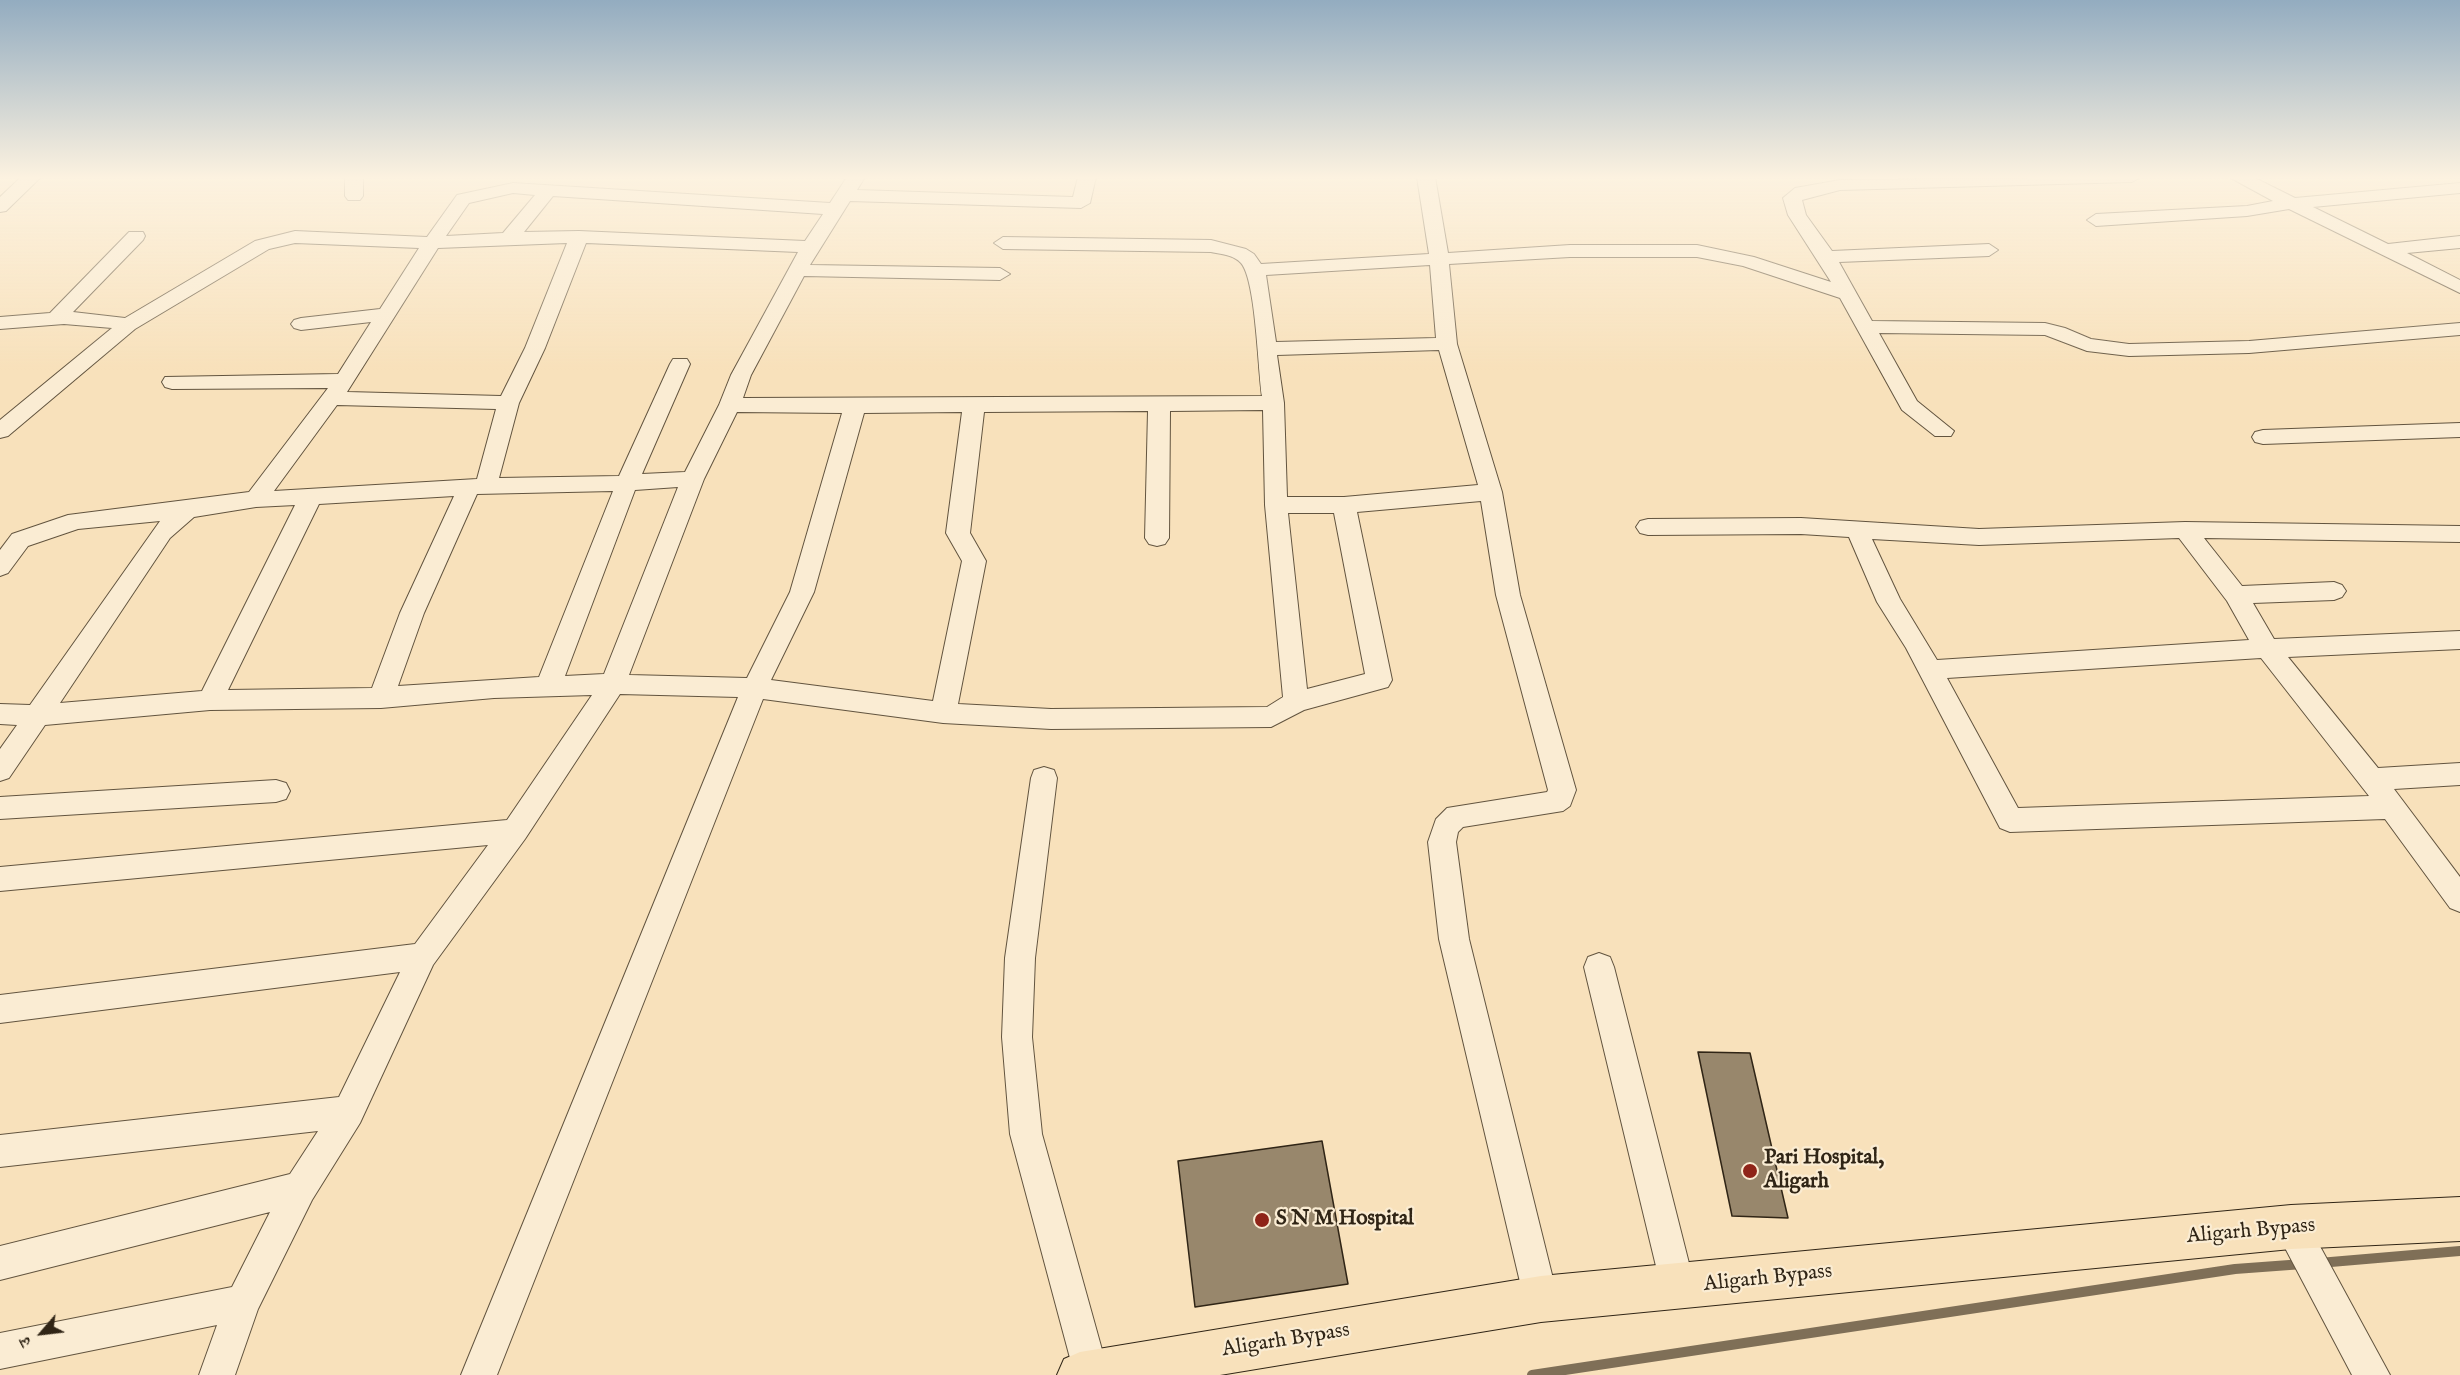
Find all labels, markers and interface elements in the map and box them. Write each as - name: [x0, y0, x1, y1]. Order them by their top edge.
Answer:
- place label: Pari Hospital, Aligarh: [1764, 1146, 1884, 1196]
- marker: Pari Hospital, Aligarh: [1741, 1162, 1759, 1180]
- place label: S N M Hospital: [1276, 1207, 1414, 1233]
- marker: S N M Hospital: [1253, 1211, 1271, 1229]
- street label: Aligarh Bypass: [2186, 1214, 2316, 1250]
- street label: Aligarh Bypass: [1703, 1260, 1833, 1298]
- north arrow: [12, 1303, 72, 1363]
- street label: Aligarh Bypass: [1220, 1318, 1352, 1364]
- text: उ: [15, 1333, 37, 1350]

